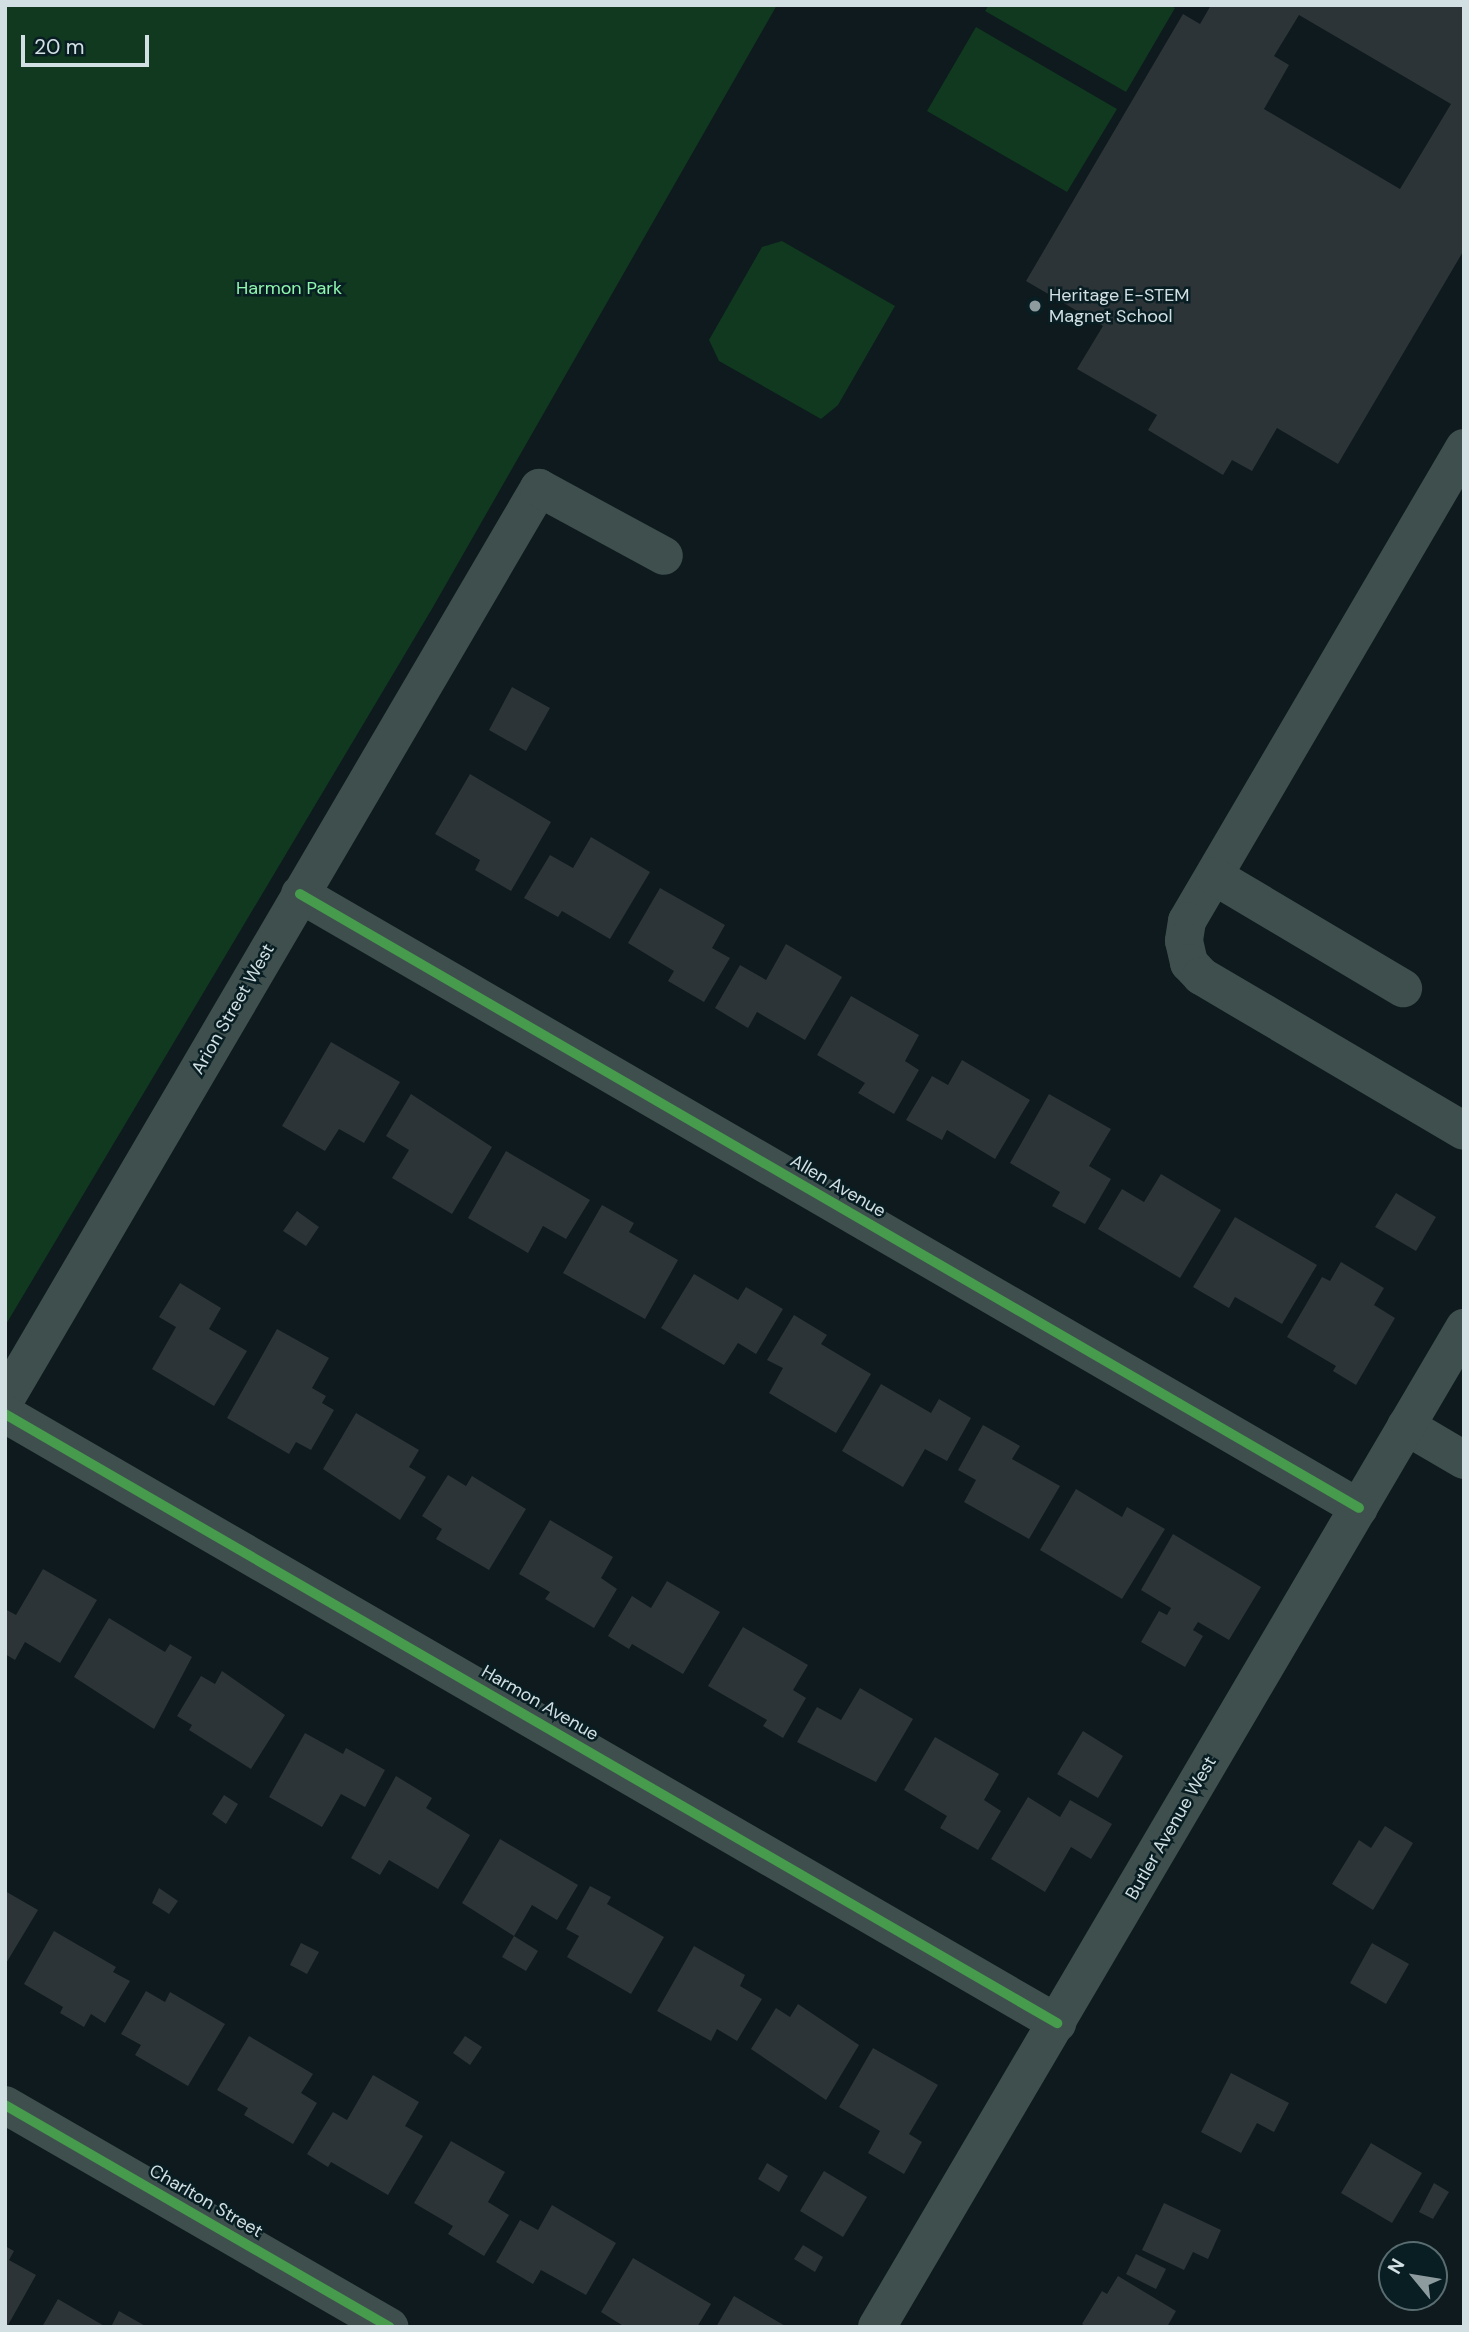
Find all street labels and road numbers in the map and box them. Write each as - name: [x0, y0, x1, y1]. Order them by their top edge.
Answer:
- street label: Arion Street West: [187, 940, 279, 1078]
- street label: Allen Avenue: [786, 1150, 890, 1222]
- street label: Harmon Avenue: [478, 1661, 602, 1745]
- street label: Butler Avenue West: [1121, 1752, 1221, 1904]
- street label: Charlton Street: [145, 2160, 267, 2242]

